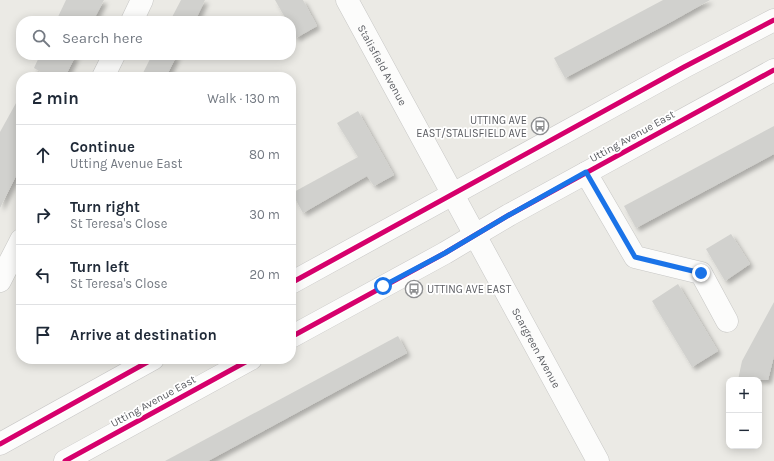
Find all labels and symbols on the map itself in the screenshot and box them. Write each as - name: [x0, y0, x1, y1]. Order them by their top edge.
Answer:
- street label: Stalisfield Avenue: [355, 23, 409, 108]
- street label: Utting Avenue East: [587, 108, 677, 165]
- place label: UTTING AVE EAST/STALISFIELD AVE: [416, 114, 527, 140]
- bus stop icon: UTTING AVE EAST/STALISFIELD AVE: [530, 116, 550, 136]
- route end: [692, 264, 710, 282]
- route start: [374, 277, 392, 295]
- bus stop icon: UTTING AVE EAST: [404, 279, 424, 299]
- place label: UTTING AVE EAST: [427, 283, 512, 296]
- street label: Scargreen Avenue: [509, 306, 563, 391]
- street label: Utting Avenue East: [108, 373, 198, 430]

